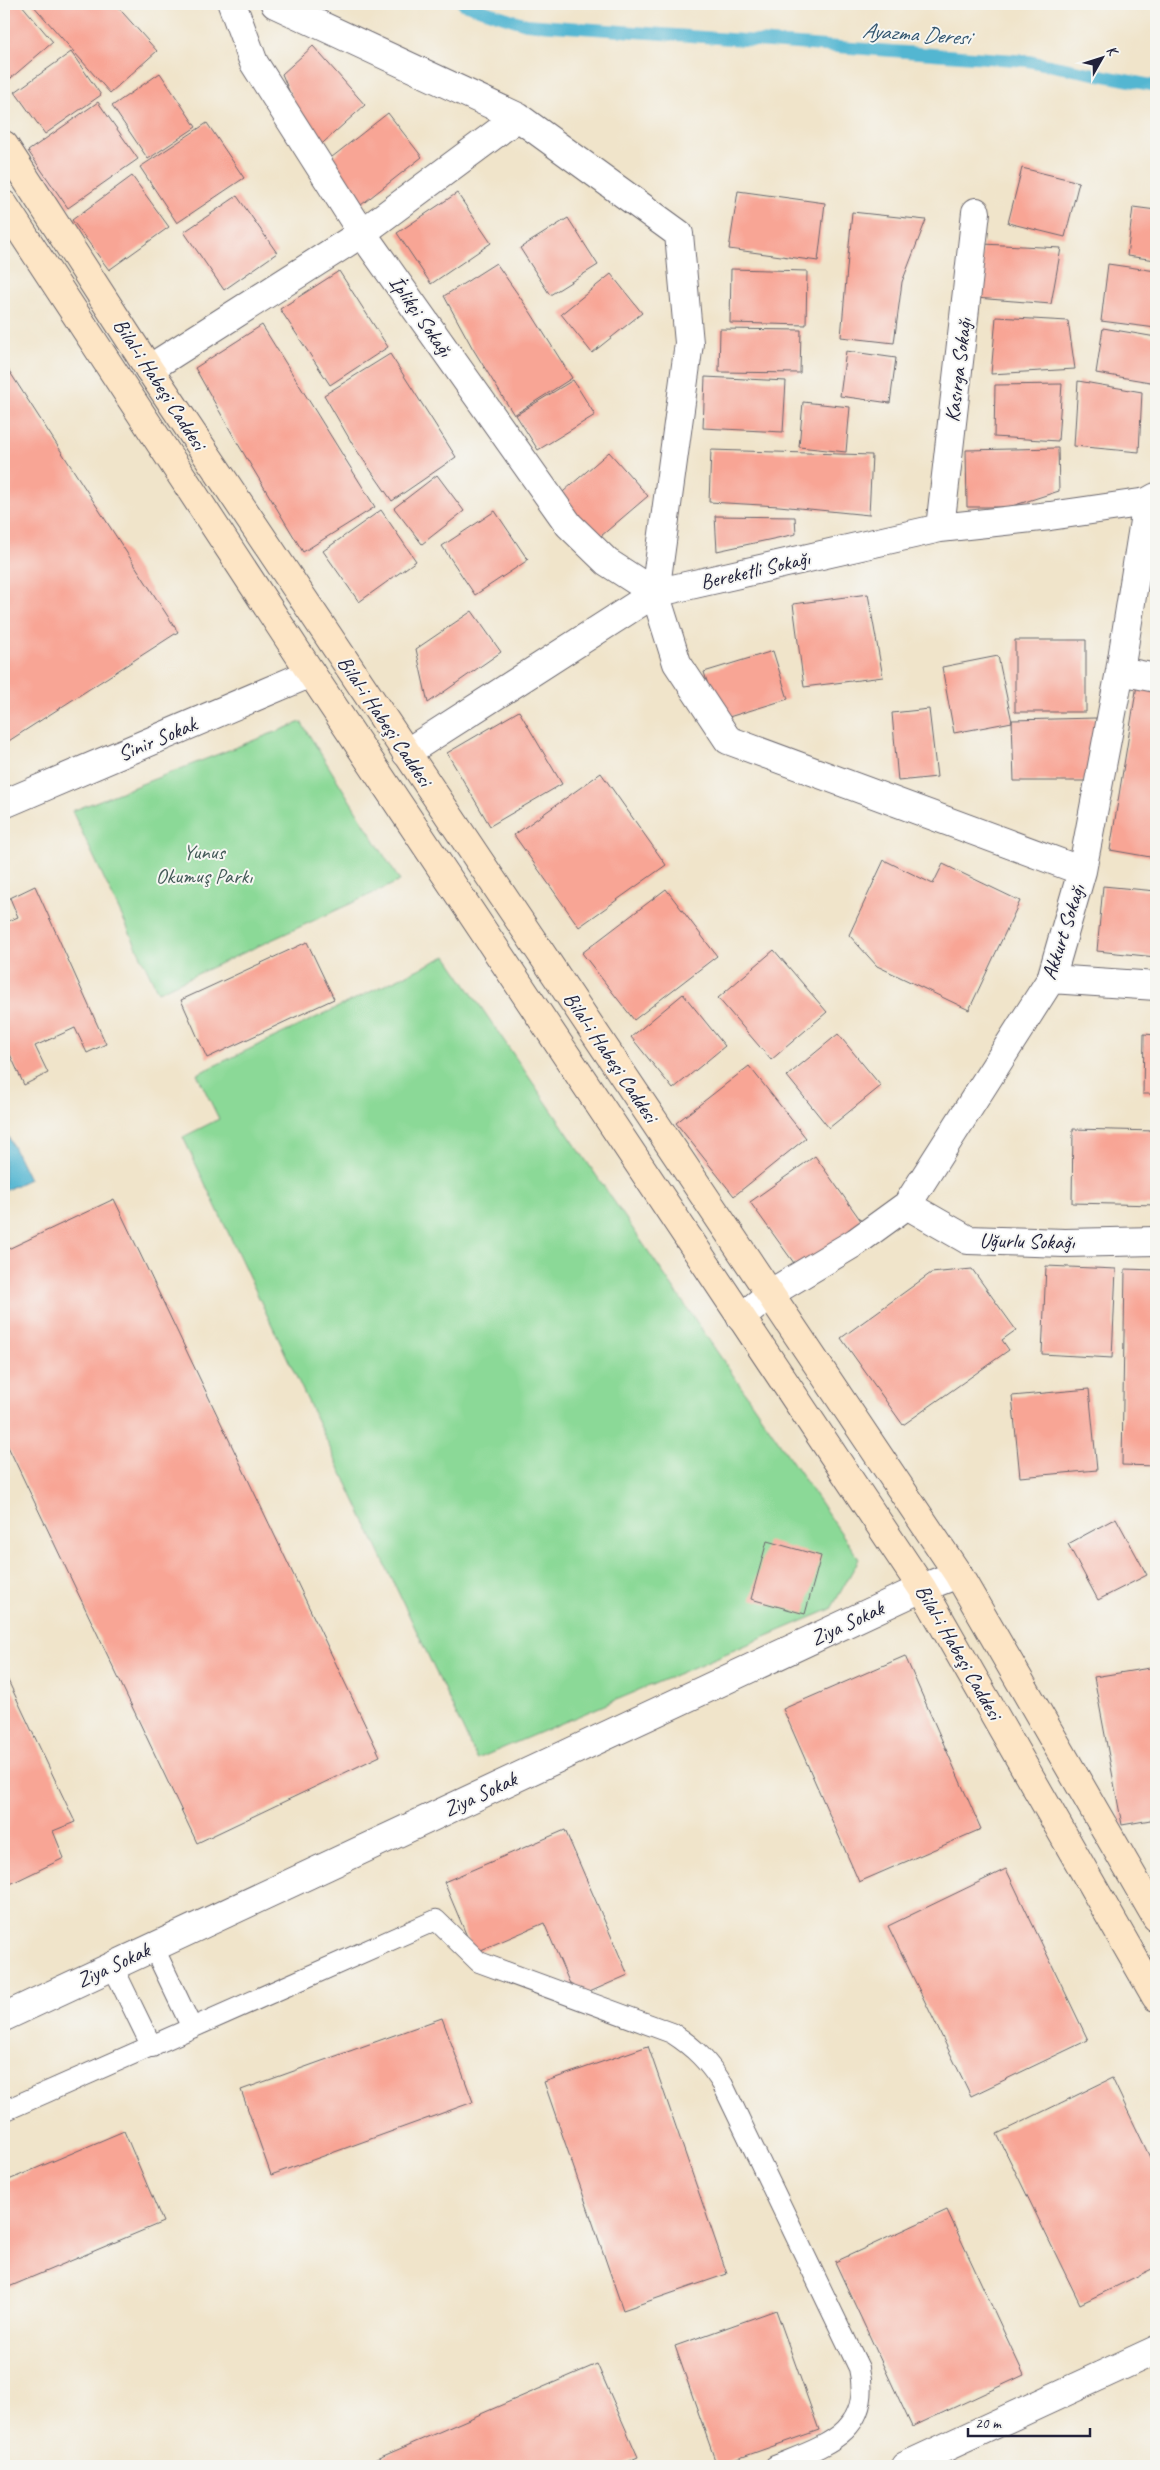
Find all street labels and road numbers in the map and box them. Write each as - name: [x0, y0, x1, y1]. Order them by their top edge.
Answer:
- street label: İplikçi Sokağı: [384, 270, 459, 363]
- street label: Bilal-i Habeşi Caddesi: [108, 313, 214, 457]
- street label: Kasırga Sokağı: [939, 316, 977, 423]
- street label: Bereketli Sokağı: [698, 545, 813, 595]
- street label: Bilal-i Habeşi Caddesi: [332, 651, 440, 794]
- street label: Sinir Sokak: [114, 710, 202, 767]
- street label: Akkurt Sokağı: [1035, 880, 1091, 983]
- street label: Bilal-i Habeşi Caddesi: [558, 987, 666, 1130]
- street label: Uğurlu Sokağı: [979, 1227, 1076, 1255]
- street label: Bilal-i Habeşi Caddesi: [910, 1580, 1010, 1727]
- street label: Ziya Sokak: [806, 1594, 889, 1651]
- street label: Ziya Sokak: [439, 1765, 522, 1822]
- street label: Ziya Sokak: [72, 1936, 155, 1993]

